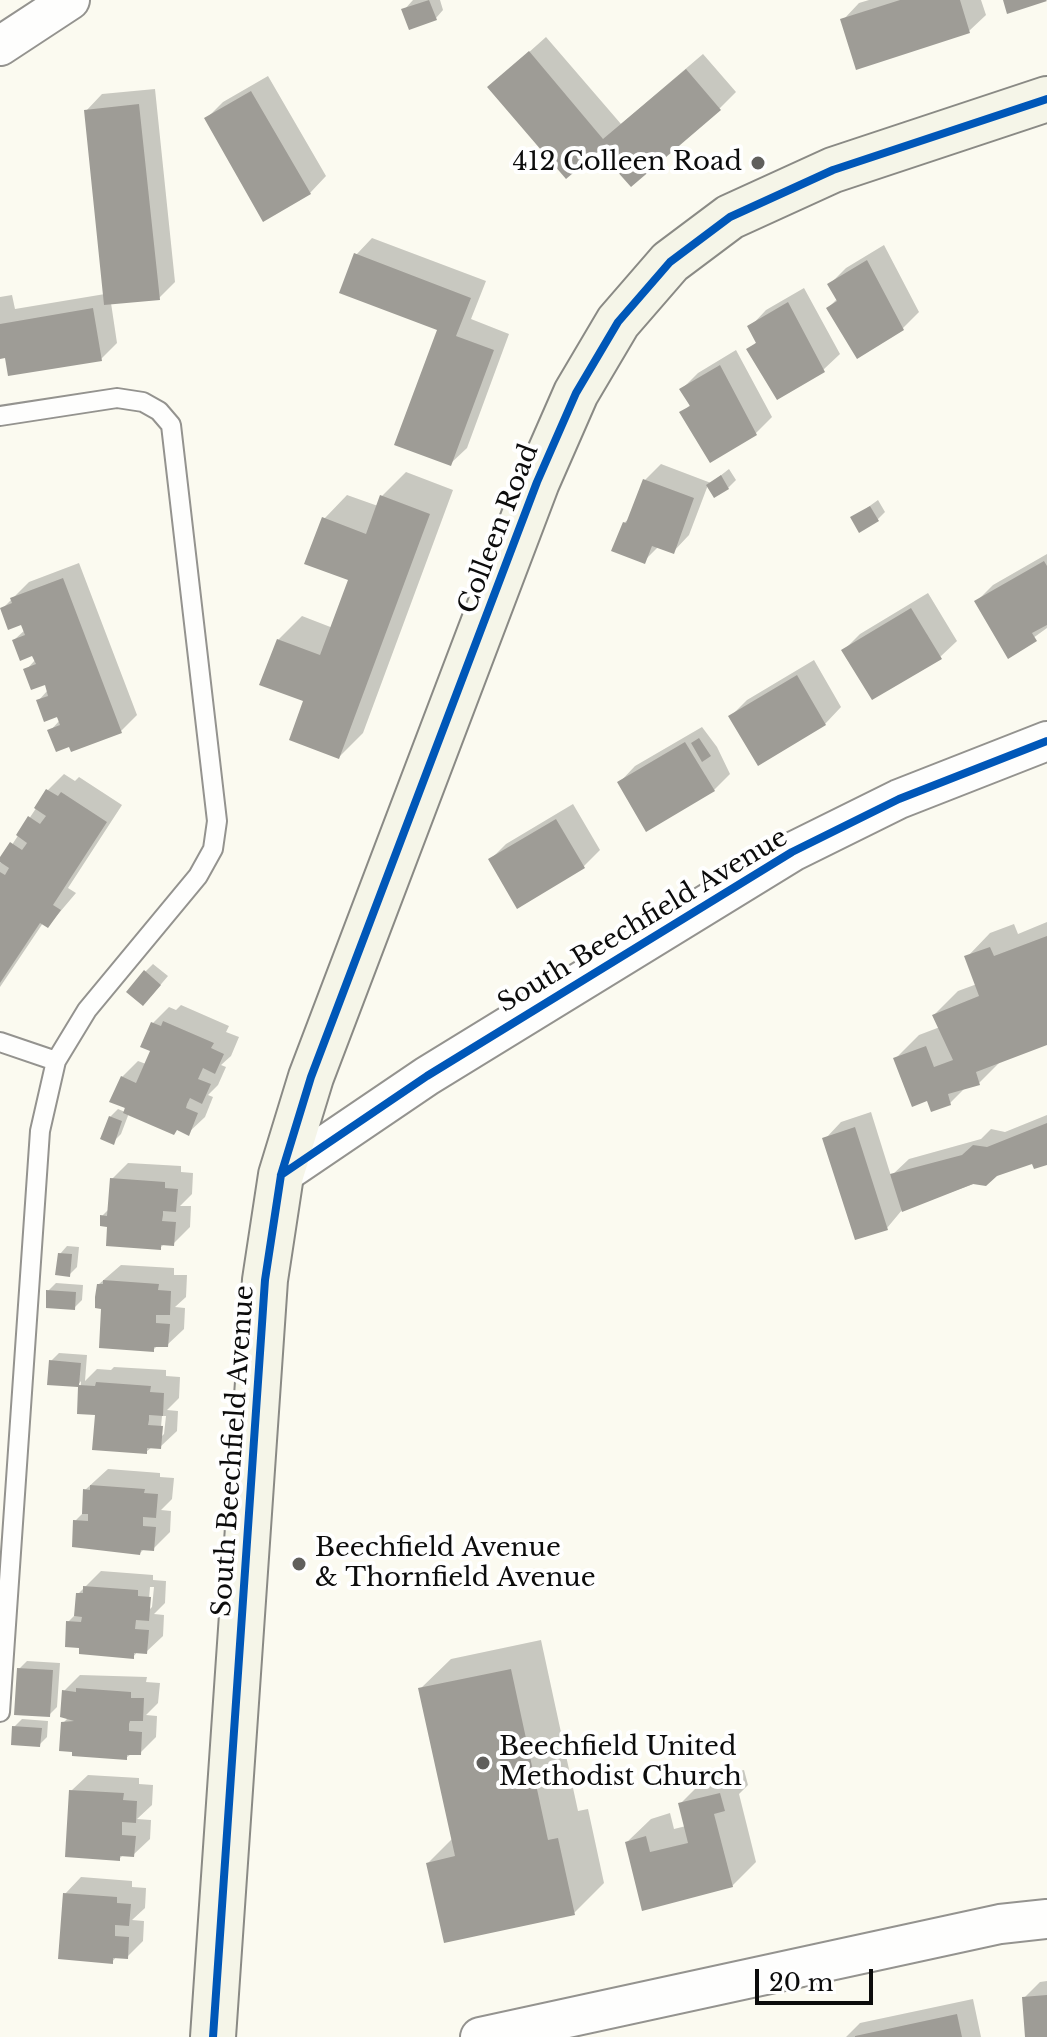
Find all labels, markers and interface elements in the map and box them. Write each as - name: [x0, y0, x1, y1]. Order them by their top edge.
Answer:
- place label: 412 Colleen Road: [513, 147, 742, 179]
- marker: 412 Colleen Road: [749, 154, 767, 172]
- street label: Colleen Road: [452, 440, 546, 618]
- street label: South Beechfield Avenue: [493, 822, 793, 1020]
- street label: South Beechfield Avenue: [207, 1284, 261, 1618]
- place label: Beechfield Avenue & Thornfield Avenue: [315, 1533, 596, 1594]
- marker: Beechfield Avenue & Thornfield Avenue: [290, 1555, 308, 1573]
- place label: Beechfield United Methodist Church: [499, 1732, 742, 1794]
- marker: Beechfield United Methodist Church: [474, 1754, 492, 1772]
- scale bar: [759, 1953, 877, 2003]
- text: 20 m: [769, 1968, 834, 1997]

